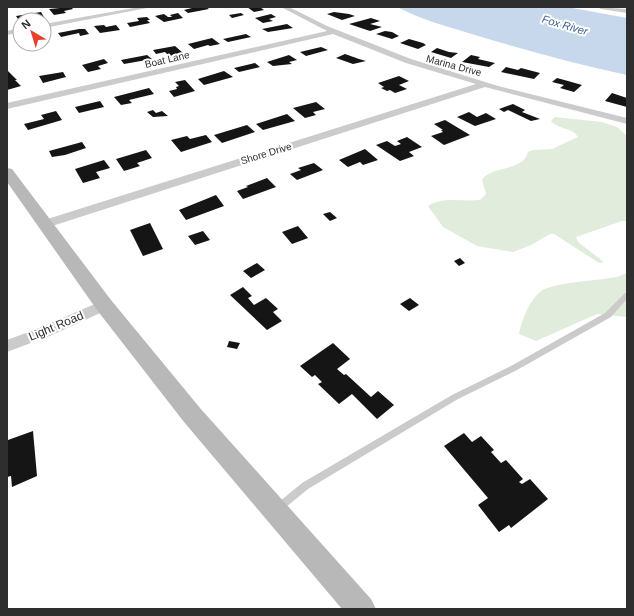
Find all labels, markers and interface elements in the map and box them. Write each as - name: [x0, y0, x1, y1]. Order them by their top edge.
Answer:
- north arrow: [12, 12, 52, 52]
- water label: Fox River: [541, 13, 591, 38]
- text: N: [19, 17, 33, 31]
- street label: Boat Lane: [144, 49, 191, 70]
- street label: Marina Drive: [425, 53, 483, 78]
- street label: Shore Drive: [239, 140, 293, 166]
- street label: Light Road: [27, 308, 85, 344]

